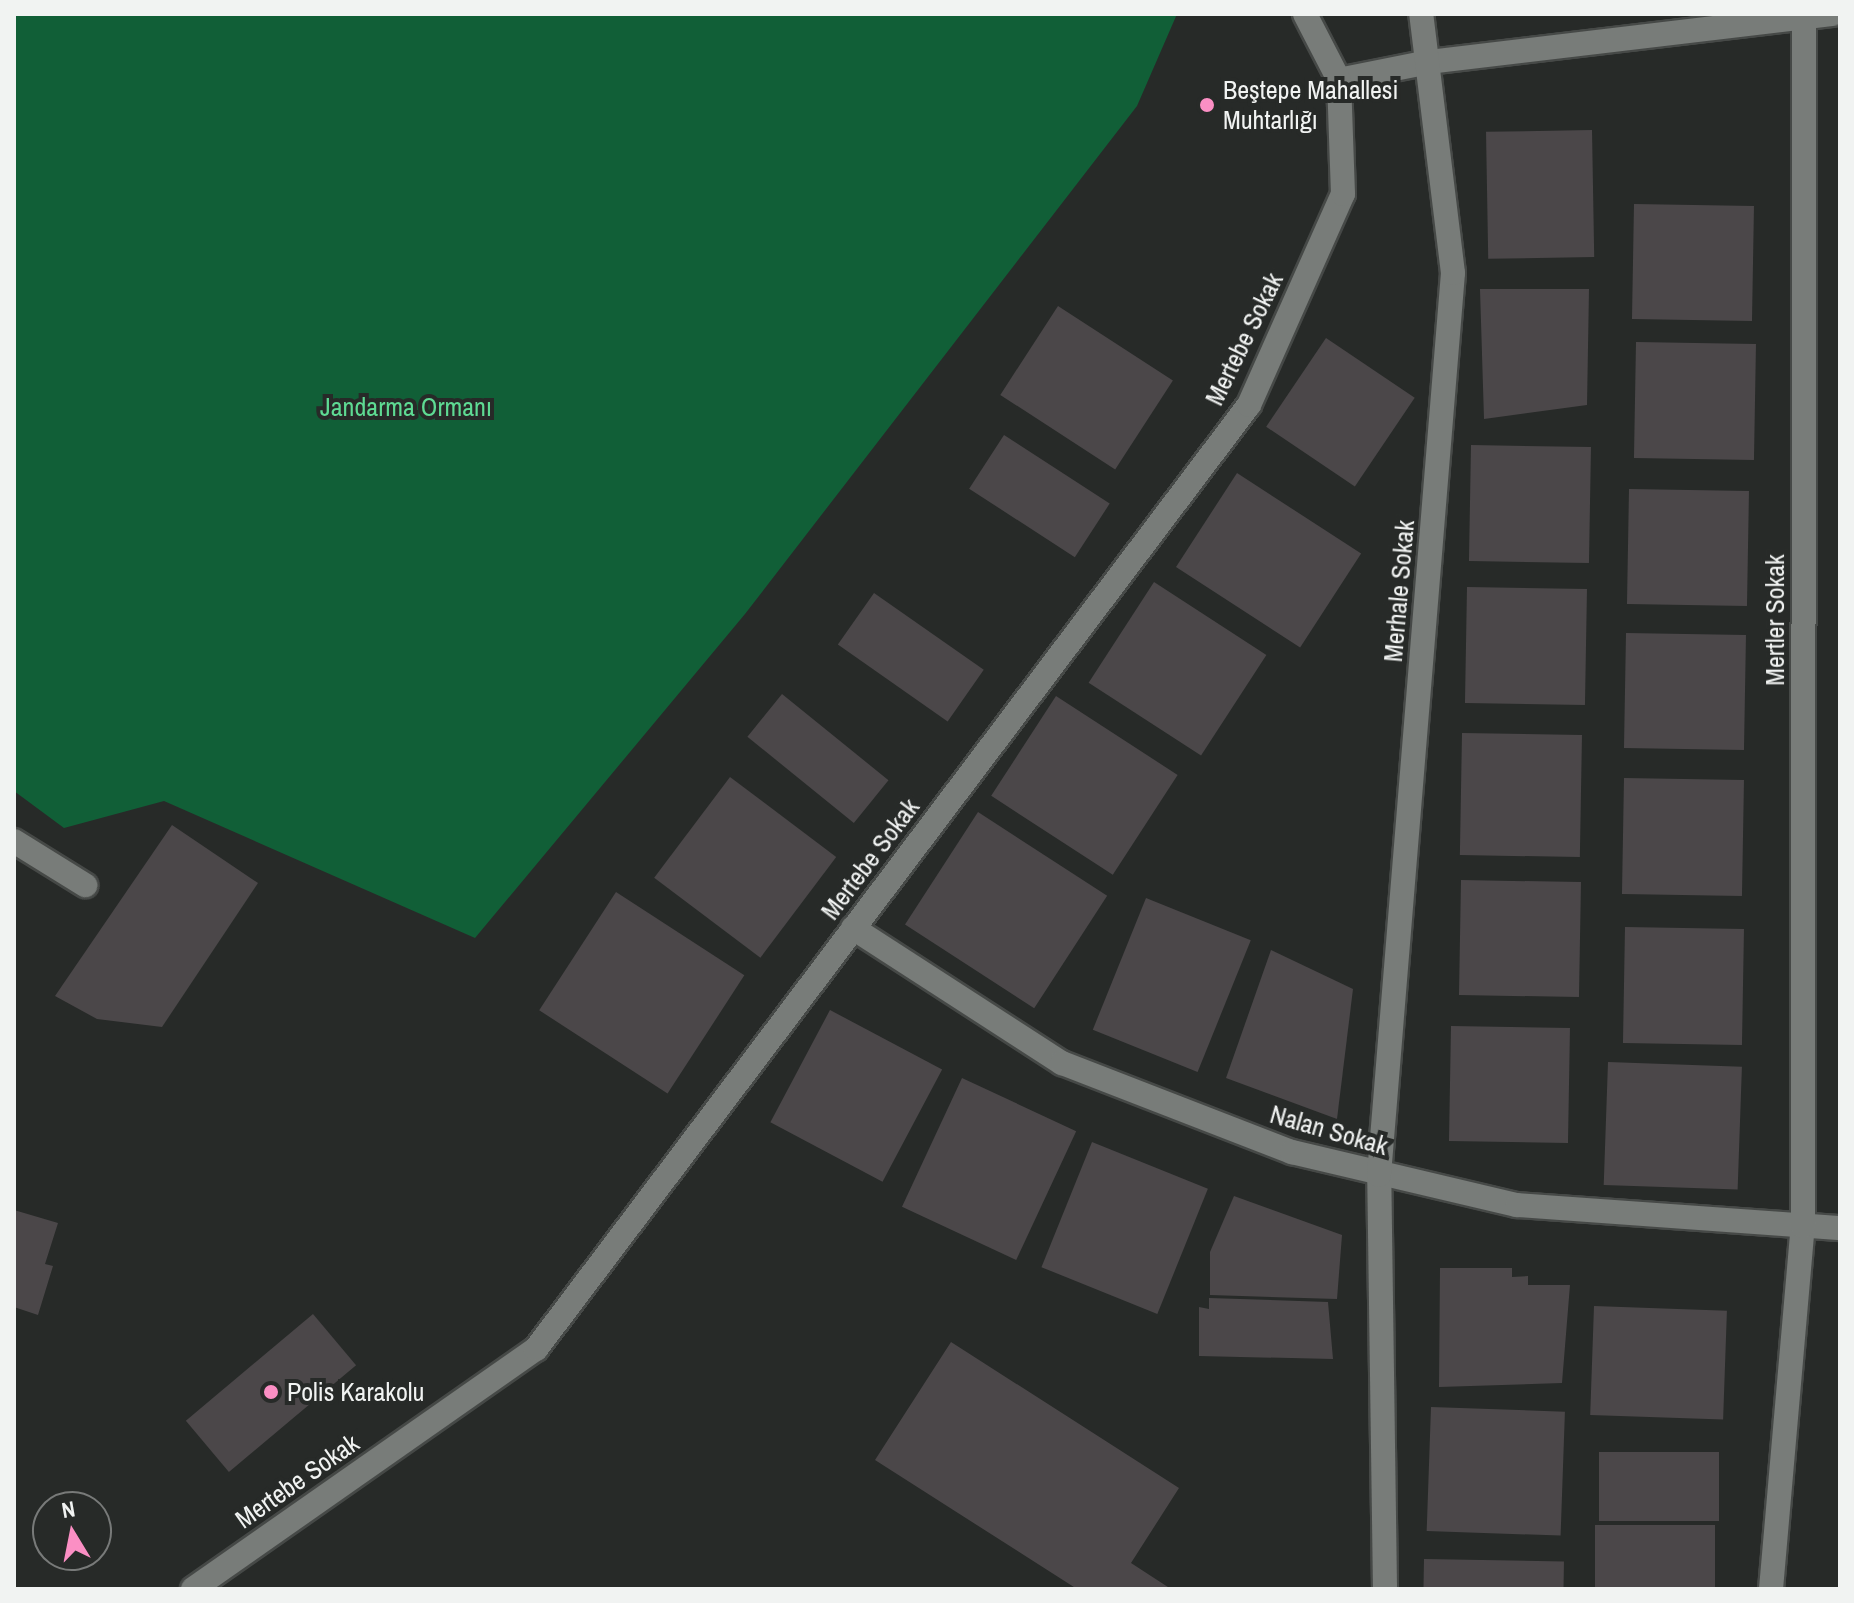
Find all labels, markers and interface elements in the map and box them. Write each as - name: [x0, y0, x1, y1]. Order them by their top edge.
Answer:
- place label: Beştepe Mahallesi Muhtarlığı: [1223, 74, 1398, 136]
- marker: Beştepe Mahallesi Muhtarlığı: [1198, 96, 1216, 114]
- street label: Mertebe Sokak: [1199, 268, 1289, 410]
- park label: Jandarma Ormanı: [320, 391, 492, 423]
- street label: Merhale Sokak: [1377, 519, 1421, 663]
- street label: Mertler Sokak: [1759, 554, 1791, 686]
- street label: Mertebe Sokak: [814, 792, 926, 926]
- street label: Nalan Sokak: [1267, 1098, 1391, 1162]
- place label: Polis Karakolu: [287, 1376, 424, 1408]
- marker: Polis Karakolu: [262, 1383, 280, 1401]
- street label: Mertebe Sokak: [229, 1427, 365, 1535]
- north arrow: [32, 1491, 112, 1571]
- text: N: [59, 1493, 77, 1525]

